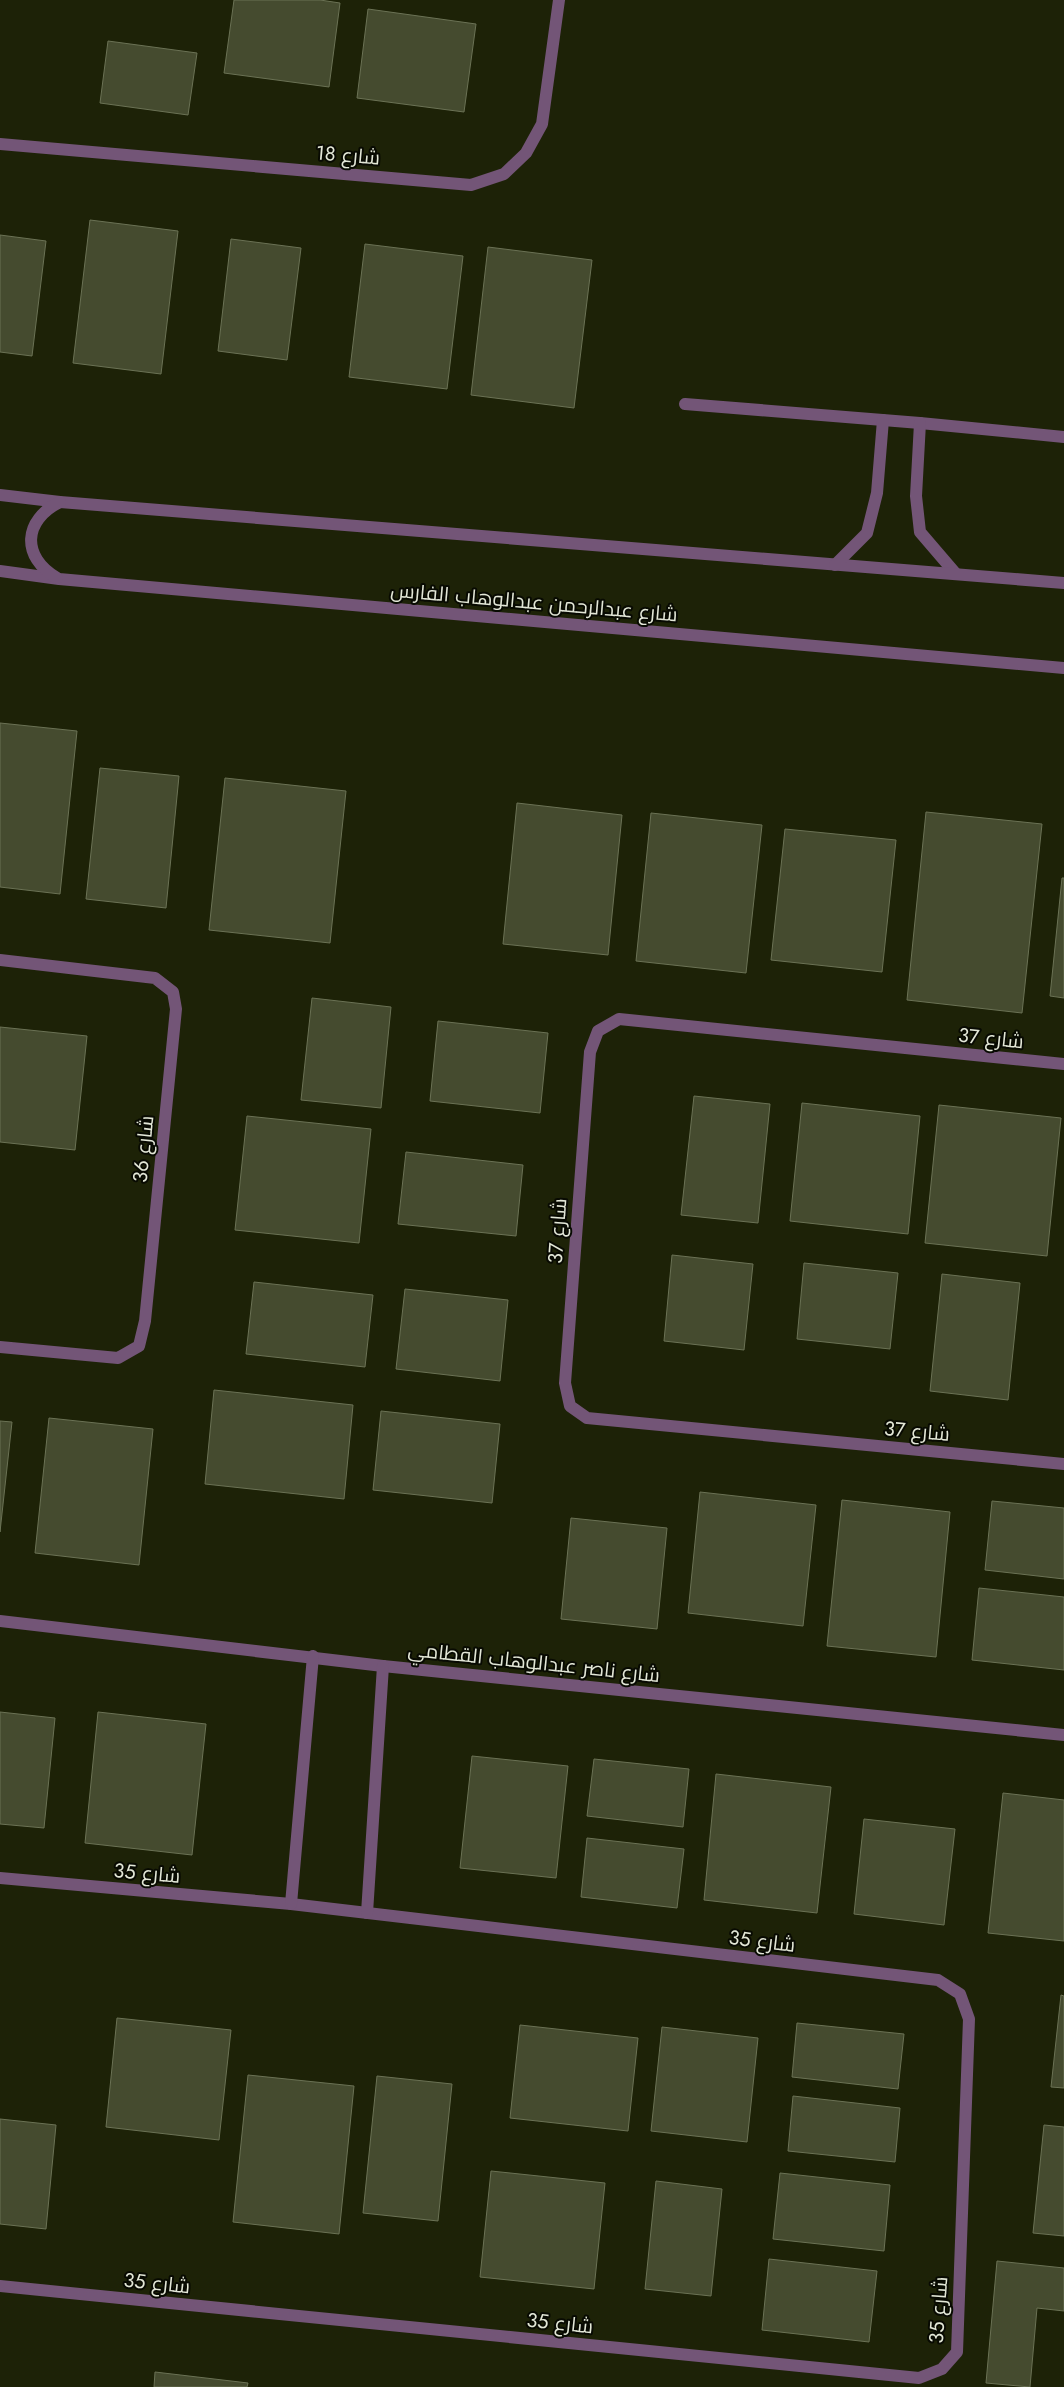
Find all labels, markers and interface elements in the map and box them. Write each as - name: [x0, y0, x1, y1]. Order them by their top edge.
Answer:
- street label: شارع 18: [314, 138, 381, 173]
- street label: شارع عبدالرحمن عبدالوهاب الفارس: [389, 575, 679, 629]
- street label: شارع 37: [957, 1021, 1025, 1056]
- street label: شارع 36: [126, 1114, 161, 1184]
- street label: شارع 37: [541, 1197, 574, 1265]
- street label: شارع 37: [883, 1414, 951, 1449]
- street label: شارع ناصر عبدالوهاب القطامي: [406, 1635, 661, 1691]
- street label: شارع 35: [112, 1856, 182, 1891]
- street label: شارع 35: [727, 1923, 797, 1960]
- street label: شارع 35: [122, 2266, 192, 2301]
- street label: شارع 35: [922, 2276, 955, 2344]
- street label: شارع 35: [525, 2306, 595, 2341]

